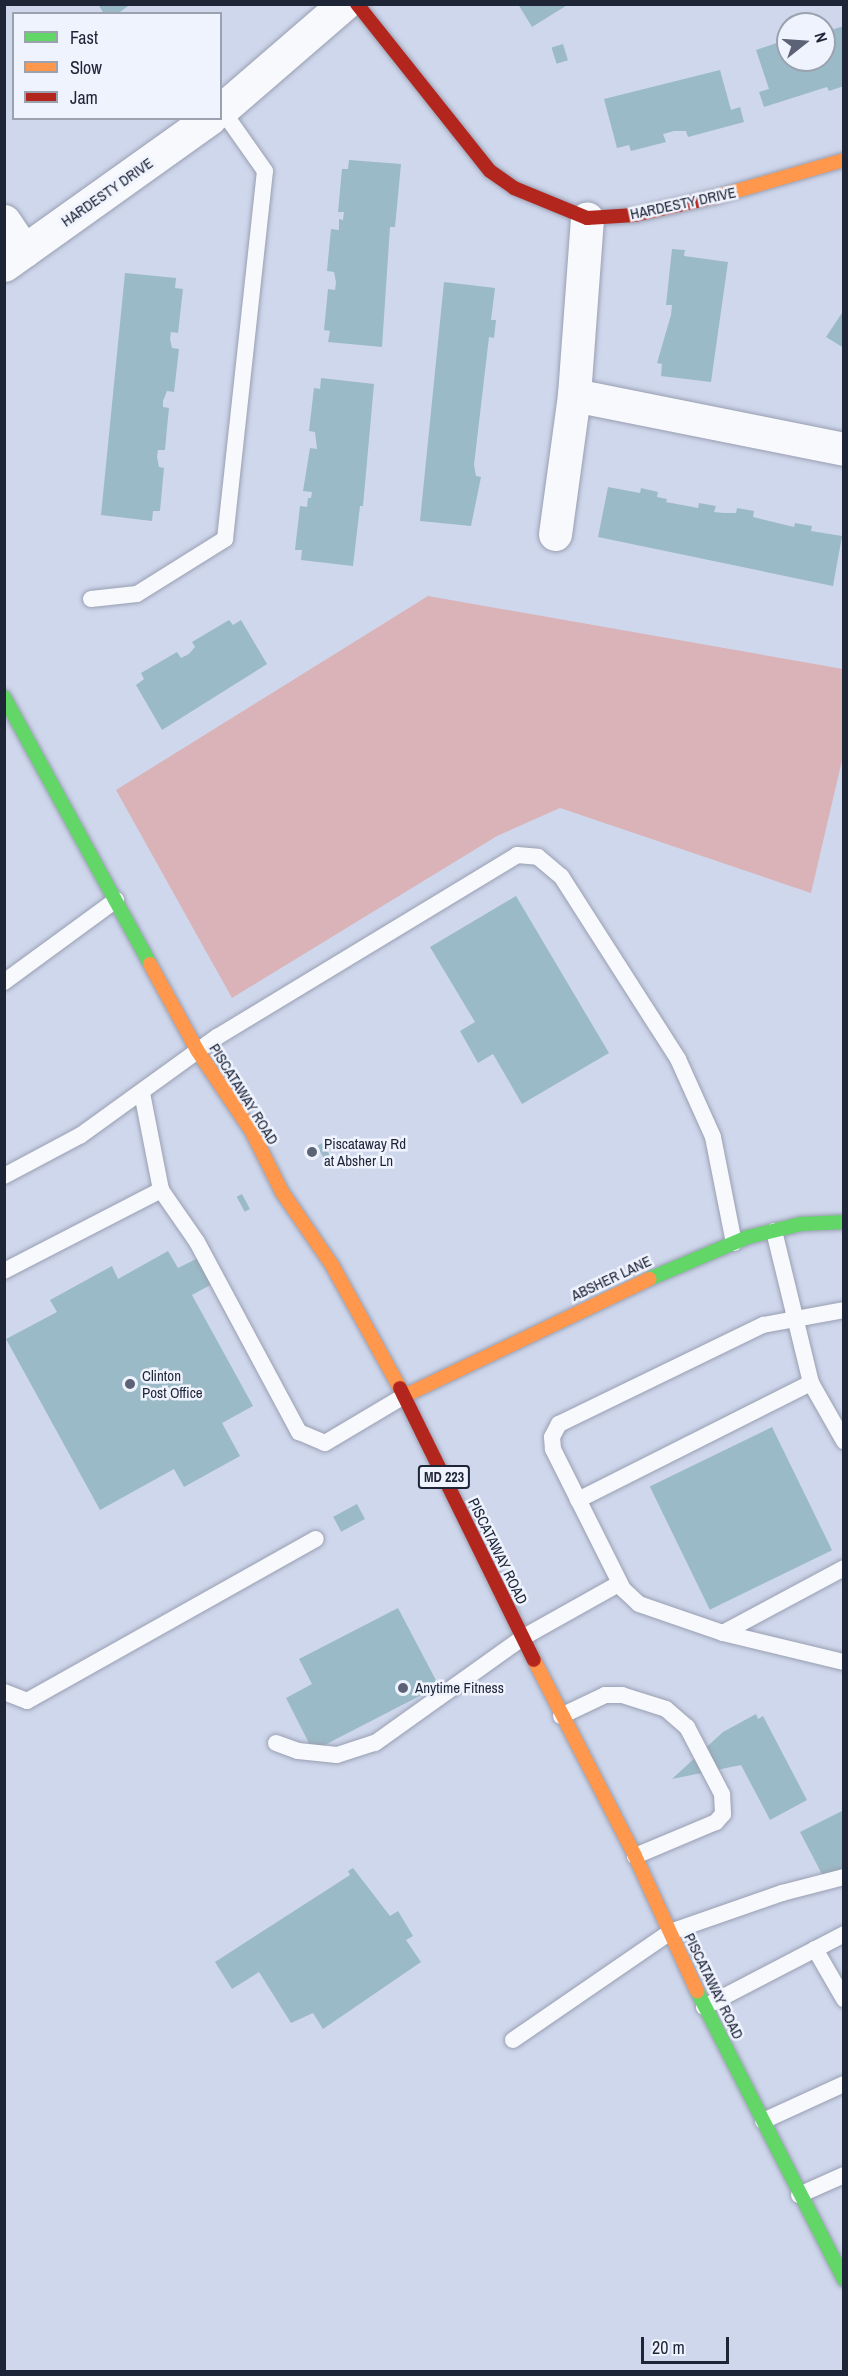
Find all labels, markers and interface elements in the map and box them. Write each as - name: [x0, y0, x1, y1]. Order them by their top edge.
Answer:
- legend: [12, 12, 222, 120]
- north arrow: [776, 12, 836, 72]
- text: Fast: [70, 25, 98, 50]
- text: N: [809, 30, 833, 45]
- text: Slow: [70, 55, 102, 80]
- text: Jam: [70, 85, 98, 110]
- street label: HARDESTY DRIVE: [58, 154, 156, 230]
- street label: HARDESTY DRIVE: [628, 183, 738, 223]
- street label: PISCATAWAY ROAD: [206, 1040, 282, 1148]
- place label: Piscataway Rd at Absher Ln: [324, 1134, 406, 1169]
- marker: Piscataway Rd at Absher Ln: [305, 1145, 319, 1159]
- street label: ABSHER LANE: [568, 1252, 654, 1304]
- place label: Clinton Post Office: [142, 1366, 203, 1401]
- marker: Clinton Post Office: [123, 1377, 137, 1391]
- road number: MD 223: [417, 1466, 471, 1488]
- street label: PISCATAWAY ROAD: [464, 1495, 532, 1607]
- place label: Anytime Fitness: [415, 1679, 504, 1697]
- marker: Anytime Fitness: [396, 1681, 410, 1695]
- street label: PISCATAWAY ROAD: [680, 1930, 748, 2042]
- scale bar: [644, 2325, 732, 2363]
- text: 20 m: [652, 2335, 685, 2360]

